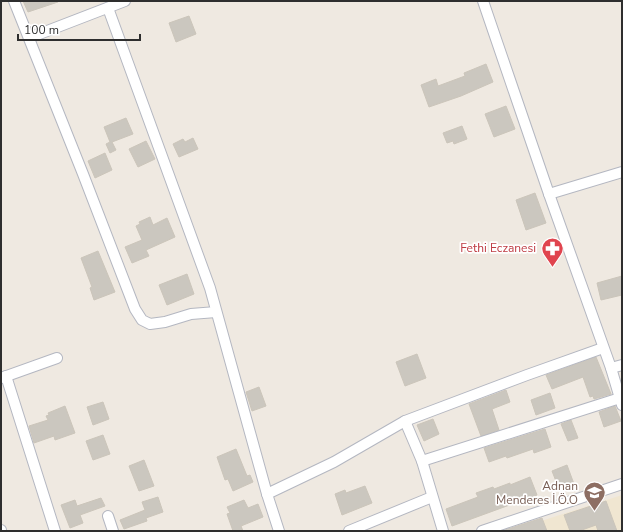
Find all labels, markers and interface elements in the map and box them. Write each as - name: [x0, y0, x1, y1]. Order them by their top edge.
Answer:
- scale bar: [18, 16, 140, 42]
- text: 100 m: [24, 22, 59, 38]
- pharmacy icon: Fethi Eczanesi: [539, 235, 565, 268]
- place label: Fethi Eczanesi: [460, 240, 536, 256]
- place label: Adnan Menderes İ.Ö.O: [496, 478, 578, 508]
- school or university icon: Adnan Menderes İ.Ö.O: [581, 480, 607, 513]

